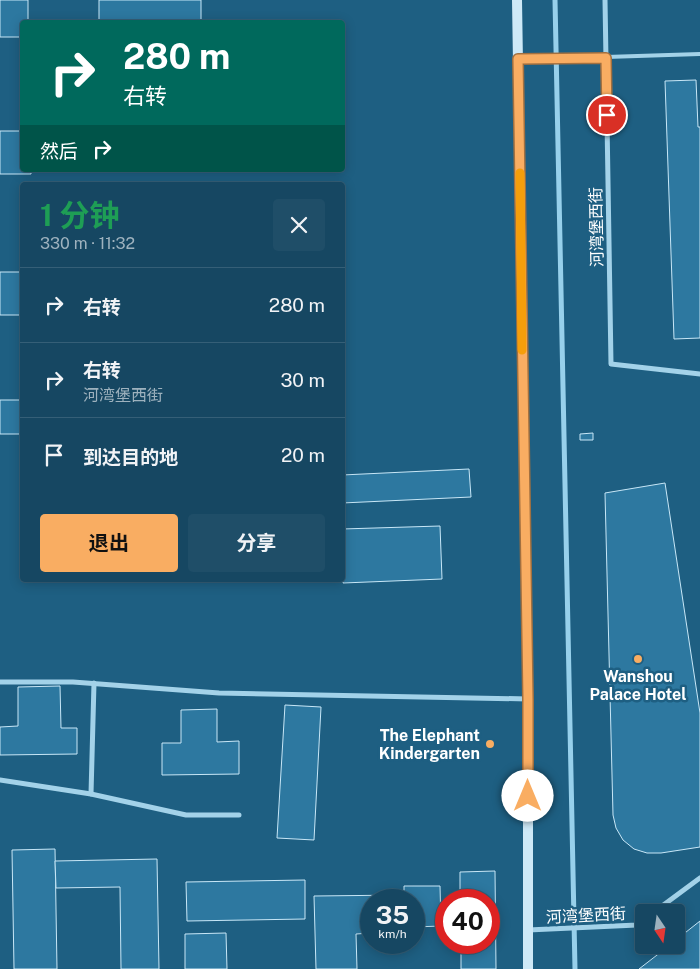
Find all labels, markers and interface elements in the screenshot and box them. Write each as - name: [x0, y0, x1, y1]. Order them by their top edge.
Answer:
- text: 280 m: [123, 36, 230, 77]
- icon: right: [40, 40, 105, 105]
- text: 右转: [123, 83, 167, 109]
- pin: [586, 94, 628, 136]
- icon: arrive: [593, 101, 621, 129]
- icon: right: [88, 135, 116, 163]
- text: 然后: [40, 140, 78, 162]
- street label: 河湾堡西街: [586, 187, 607, 267]
- text: 1 分钟: [40, 197, 120, 233]
- button: close: [273, 199, 325, 251]
- text: 330 m · 11:32: [40, 234, 135, 253]
- icon: right: [40, 291, 68, 319]
- text: 280 m: [269, 294, 325, 316]
- text: 右转: [83, 296, 121, 318]
- text: 右转: [83, 359, 121, 381]
- icon: right: [40, 366, 68, 394]
- text: 30 m: [280, 369, 325, 391]
- text: 河湾堡西街: [83, 386, 163, 405]
- icon: arrive: [40, 441, 68, 469]
- text: 20 m: [281, 444, 325, 466]
- text: 到达目的地: [83, 446, 178, 468]
- button: 退出: [40, 514, 178, 572]
- button: 分享: [188, 514, 325, 572]
- marker: Wanshou Palace Hotel: [632, 653, 644, 665]
- place label: Wanshou Palace Hotel: [590, 667, 686, 704]
- place label: The Elephant Kindergarten: [379, 726, 480, 763]
- marker: The Elephant Kindergarten: [484, 738, 496, 750]
- position arrow: [501, 769, 553, 821]
- speed limit sign: 40: [435, 889, 500, 954]
- text: 35: [376, 900, 409, 930]
- street label: 河湾堡西街: [546, 904, 626, 927]
- north arrow: [635, 904, 685, 954]
- map controls: [635, 904, 685, 954]
- text: km/h: [378, 927, 407, 941]

